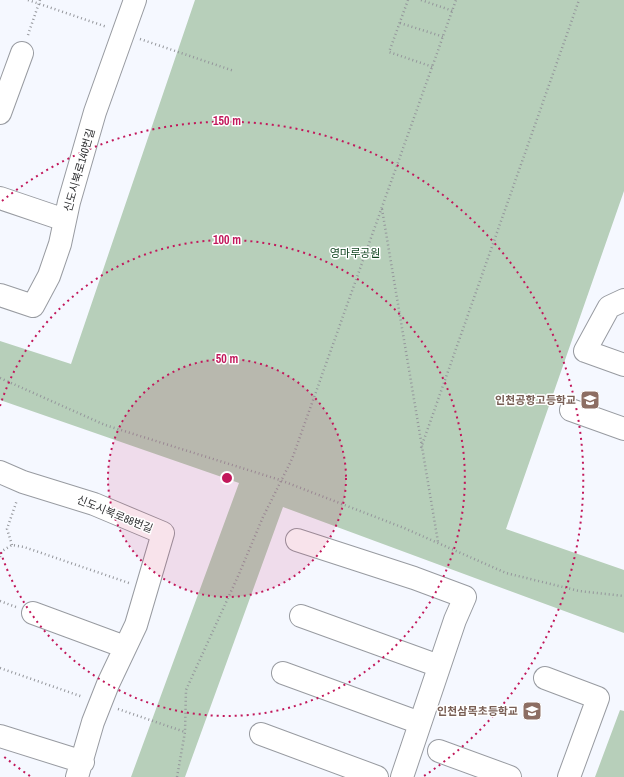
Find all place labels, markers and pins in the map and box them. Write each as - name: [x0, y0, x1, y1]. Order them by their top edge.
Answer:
- school or university icon: 인천공항고등학교: [579, 389, 601, 411]
- place label: 인천공항고등학교: [495, 393, 576, 407]
- centre of rings: [220, 471, 234, 485]
- school or university icon: 인천삼목초등학교: [521, 700, 543, 722]
- place label: 인천삼목초등학교: [437, 704, 518, 718]

